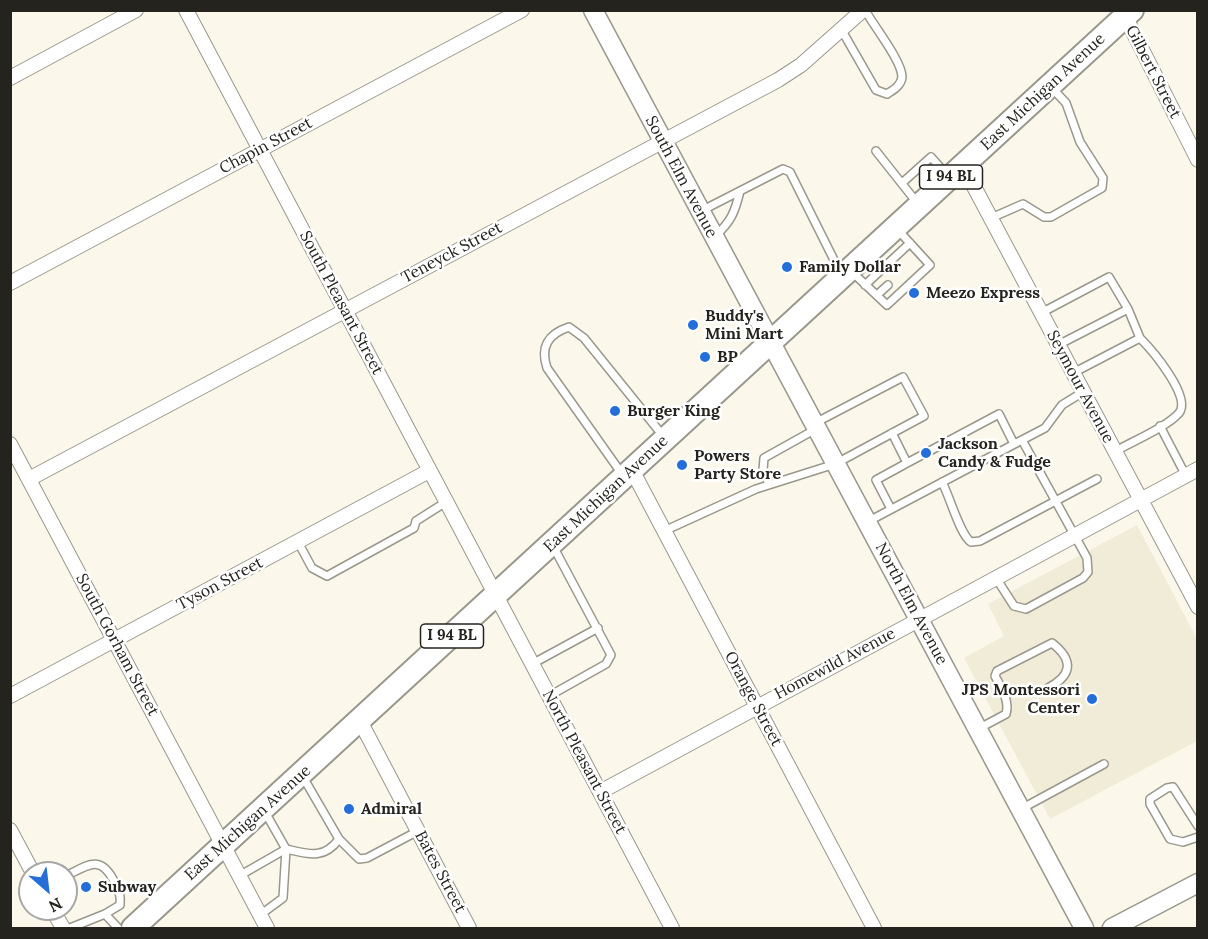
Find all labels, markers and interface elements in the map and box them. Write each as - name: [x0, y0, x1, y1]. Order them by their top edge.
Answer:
- street label: Gilbert Street: [1121, 22, 1185, 122]
- street label: East Michigan Avenue: [977, 29, 1109, 155]
- street label: Chapin Street: [216, 113, 316, 179]
- street label: South Elm Avenue: [641, 113, 721, 241]
- road number: I 94 BL: [920, 165, 982, 189]
- street label: Teneyck Street: [398, 218, 506, 288]
- street label: South Pleasant Street: [295, 228, 387, 378]
- place label: Family Dollar: [799, 257, 901, 277]
- marker: Family Dollar: [780, 260, 794, 274]
- place label: Meezo Express: [926, 283, 1040, 303]
- marker: Meezo Express: [907, 286, 921, 300]
- place label: Buddy's Mini Mart: [705, 306, 783, 344]
- marker: Buddy's Mini Mart: [686, 318, 700, 332]
- street label: Seymour Avenue: [1042, 327, 1118, 447]
- place label: BP: [717, 347, 738, 367]
- marker: BP: [698, 350, 712, 364]
- place label: Burger King: [627, 401, 720, 421]
- marker: Burger King: [608, 404, 622, 418]
- street label: East Michigan Avenue: [540, 431, 672, 557]
- place label: Jackson Candy & Fudge: [938, 434, 1051, 472]
- place label: Powers Party Store: [694, 446, 781, 484]
- marker: Jackson Candy & Fudge: [919, 446, 933, 460]
- marker: Powers Party Store: [675, 458, 689, 472]
- street label: North Elm Avenue: [871, 540, 951, 668]
- street label: Tyson Street: [174, 553, 266, 615]
- street label: South Gorham Street: [71, 571, 163, 719]
- road number: I 94 BL: [420, 624, 484, 648]
- street label: Homewild Avenue: [771, 624, 899, 704]
- street label: Orange Street: [720, 648, 786, 750]
- place label: JPS Montessori Center: [962, 680, 1080, 718]
- street label: North Pleasant Street: [538, 687, 630, 837]
- marker: JPS Montessori Center: [1085, 692, 1099, 706]
- street label: East Michigan Avenue: [181, 761, 315, 885]
- place label: Admiral: [361, 799, 422, 819]
- marker: Admiral: [342, 802, 356, 816]
- street label: Bates Street: [410, 828, 470, 916]
- north arrow: [18, 861, 78, 921]
- place label: Subway: [98, 877, 156, 897]
- marker: Subway: [79, 880, 93, 894]
- text: N: [45, 893, 66, 917]

